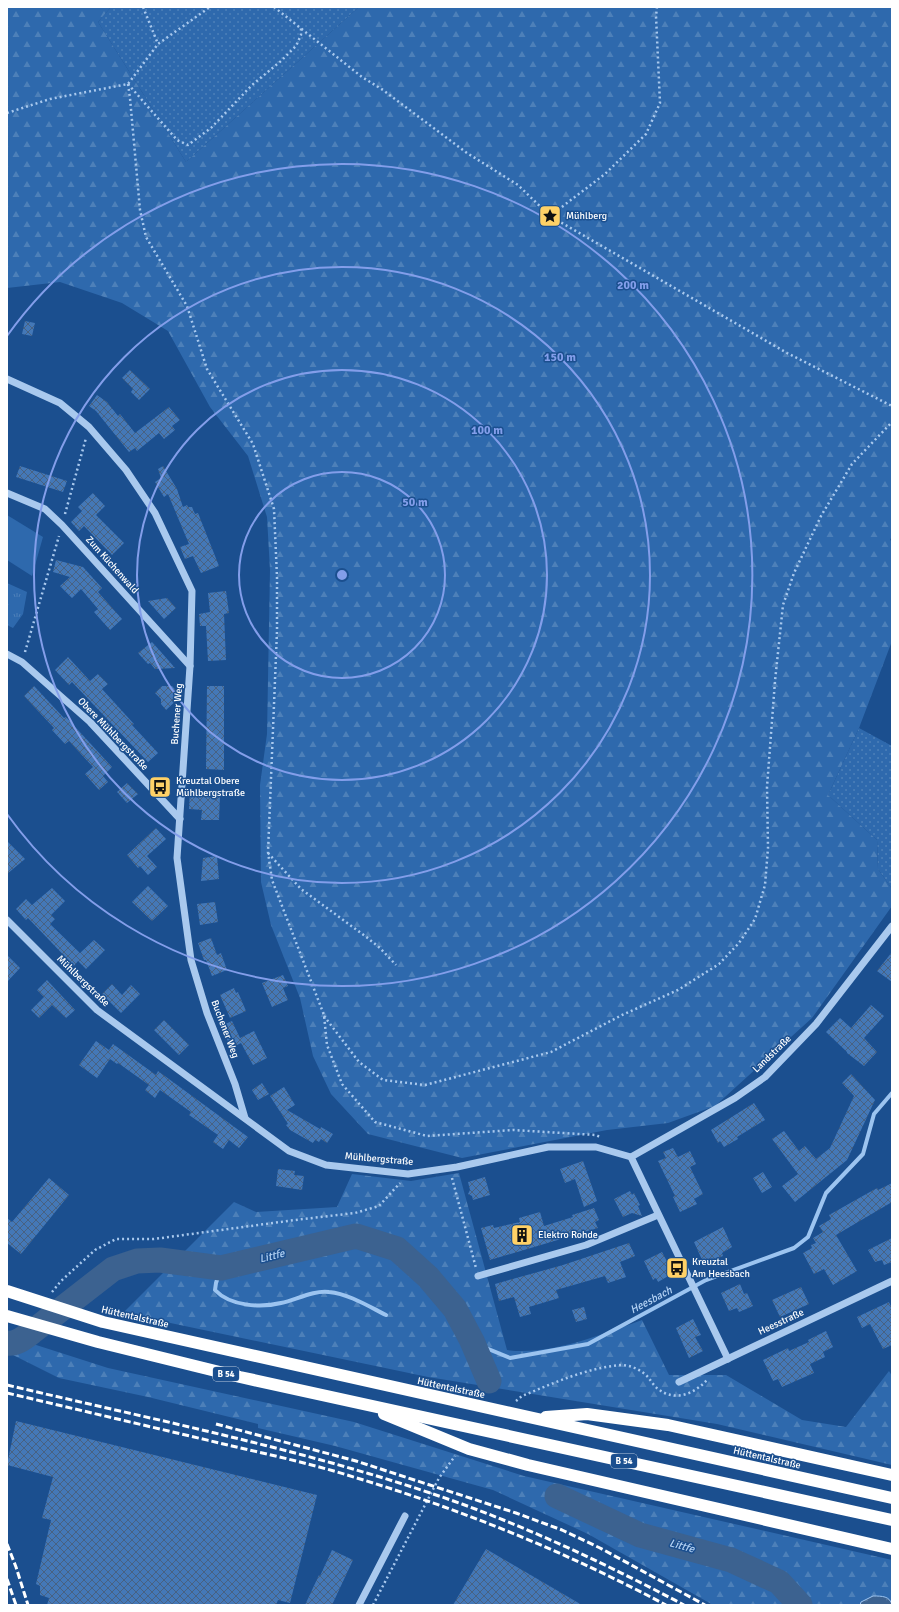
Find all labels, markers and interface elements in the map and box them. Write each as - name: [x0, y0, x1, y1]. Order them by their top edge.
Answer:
- place icon: Mühlberg: [537, 203, 563, 229]
- place label: Mühlberg: [566, 210, 607, 222]
- text: 200 m: [617, 278, 649, 293]
- text: 150 m: [544, 350, 576, 365]
- text: 100 m: [471, 423, 503, 438]
- text: 50 m: [402, 495, 428, 510]
- street label: Zum Küchenwald: [83, 534, 141, 596]
- centre of rings: [335, 568, 349, 582]
- street label: Buchener Weg: [169, 683, 185, 745]
- street label: Obere Mühlbergstraße: [75, 695, 151, 773]
- bus stop icon: Kreuztal Obere Mühlbergstraße: [147, 774, 173, 800]
- place label: Kreuztal Obere Mühlbergstraße: [176, 775, 245, 799]
- street label: Mühlbergstraße: [54, 953, 112, 1009]
- street label: Buchener Weg: [208, 998, 242, 1060]
- street label: Landstraße: [750, 1033, 794, 1075]
- street label: Mühlbergstraße: [344, 1150, 414, 1168]
- building icon: Elektro Rohde: [509, 1222, 535, 1248]
- place label: Elektro Rohde: [538, 1229, 598, 1241]
- water label: Littfe: [258, 1246, 286, 1265]
- bus stop icon: Kreuztal Am Heesbach: [664, 1255, 690, 1281]
- place label: Kreuztal Am Heesbach: [692, 1256, 750, 1280]
- water label: Heesbach: [628, 1283, 675, 1316]
- street label: Hüttentalstraße: [100, 1303, 170, 1331]
- street label: Heesstraße: [756, 1306, 806, 1338]
- road number: B 54: [213, 1367, 239, 1381]
- street label: Hüttentalstraße: [416, 1375, 486, 1401]
- street label: Hüttentalstraße: [732, 1444, 802, 1472]
- road number: B 54: [611, 1454, 637, 1468]
- water label: Littfe: [668, 1536, 696, 1556]

